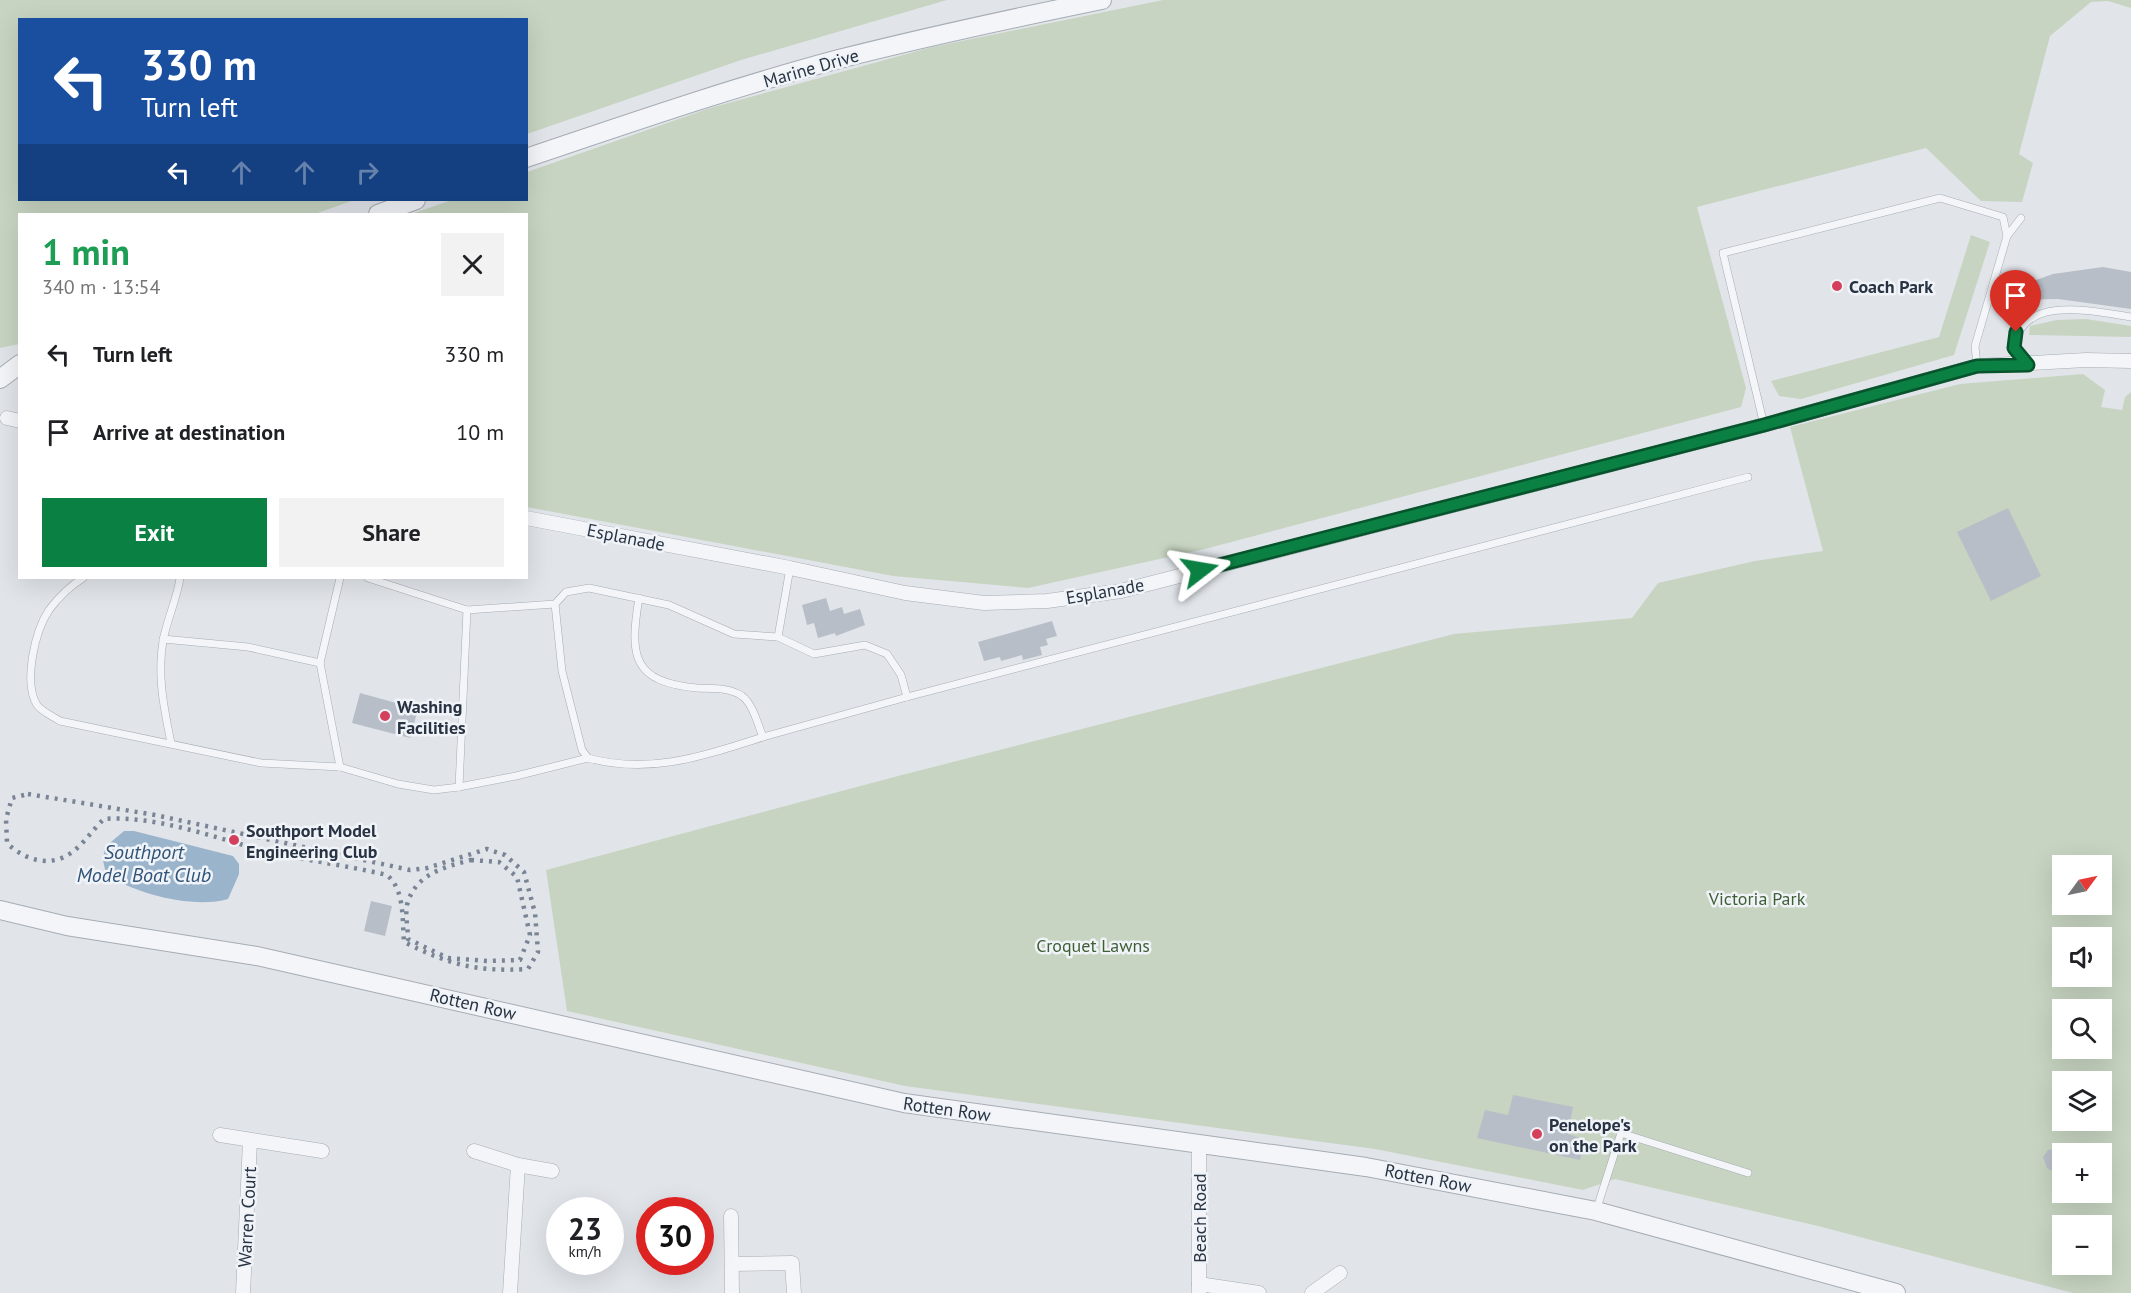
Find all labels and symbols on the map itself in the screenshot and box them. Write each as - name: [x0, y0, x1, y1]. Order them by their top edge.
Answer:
- street label: Marine Drive: [761, 43, 861, 93]
- pin: [1990, 270, 2041, 332]
- place label: Coach Park: [1849, 275, 1933, 298]
- marker: Coach Park: [1830, 279, 1844, 293]
- street label: Esplanade: [585, 518, 667, 556]
- position arrow: [1168, 538, 1232, 602]
- street label: Esplanade: [1064, 573, 1146, 609]
- place label: Washing Facilities: [397, 695, 466, 739]
- marker: Washing Facilities: [378, 709, 392, 723]
- place label: Southport Model Engineering Club: [246, 819, 378, 863]
- marker: Southport Model Engineering Club: [227, 833, 241, 847]
- water label: Southport Model Boat Club: [77, 839, 211, 888]
- north arrow: [2052, 855, 2112, 915]
- park label: Victoria Park: [1708, 887, 1806, 910]
- park label: Croquet Lawns: [1036, 934, 1150, 957]
- street label: Rotten Row: [428, 983, 519, 1025]
- street label: Rotten Row: [902, 1092, 993, 1127]
- place label: Penelope's on the Park: [1549, 1113, 1637, 1157]
- marker: Penelope's on the Park: [1530, 1127, 1544, 1141]
- street label: Rotten Row: [1383, 1158, 1474, 1198]
- street label: Warren Court: [233, 1166, 261, 1268]
- street label: Beach Road: [1188, 1173, 1211, 1263]
- speed limit sign: 30: [636, 1197, 714, 1275]

